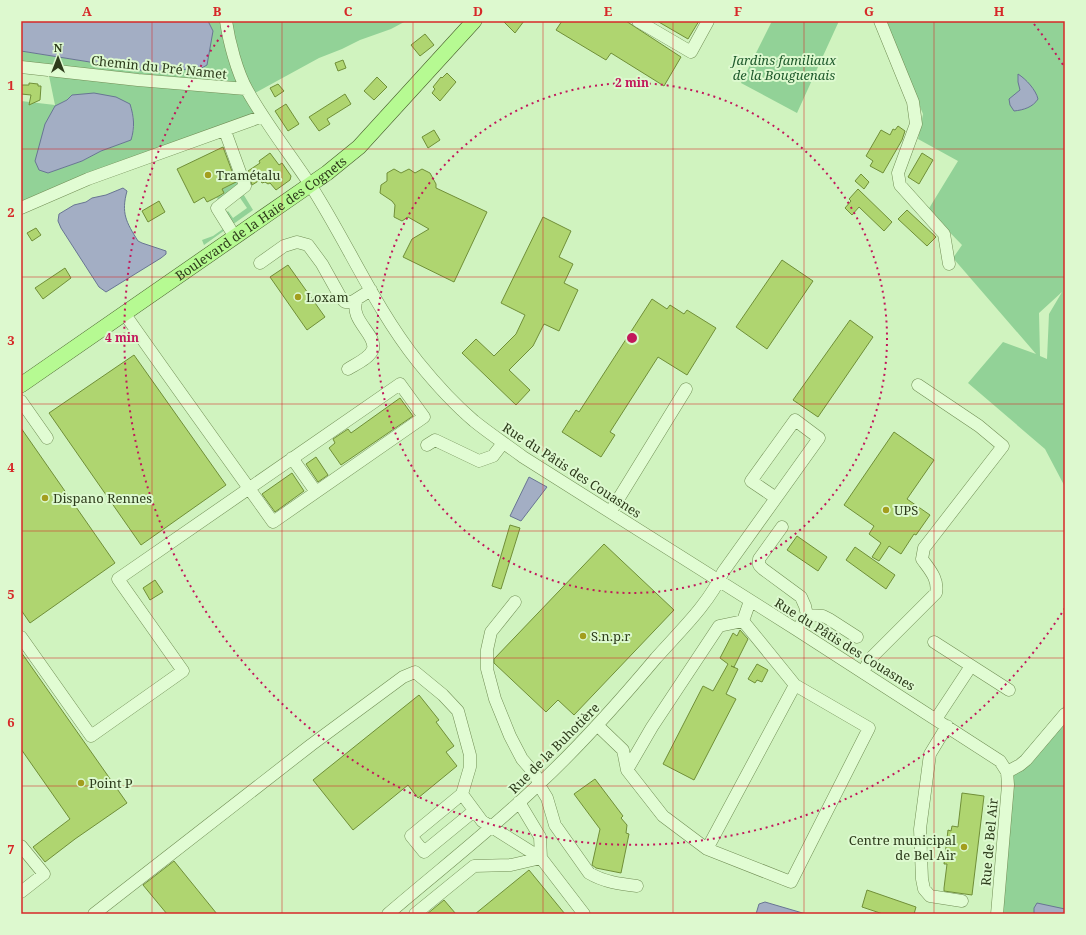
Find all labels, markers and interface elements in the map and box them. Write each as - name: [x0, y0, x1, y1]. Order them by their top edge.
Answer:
- text: A: [82, 2, 92, 20]
- text: B: [213, 2, 222, 20]
- text: C: [344, 2, 353, 20]
- text: D: [473, 2, 483, 20]
- text: E: [604, 2, 613, 20]
- text: F: [734, 2, 742, 20]
- text: G: [864, 2, 874, 20]
- text: H: [994, 2, 1005, 20]
- north arrow: [38, 38, 78, 78]
- text: N: [54, 40, 63, 55]
- street label: Chemin du Pré Namet: [90, 51, 228, 83]
- park label: Jardins familiaux de la Bouguenais: [729, 51, 837, 84]
- text: 2 min: [615, 74, 649, 91]
- text: 1: [7, 76, 15, 94]
- street label: Boulevard de la Haie des Cognets: [171, 152, 350, 285]
- place label: Tramétalu: [216, 166, 281, 184]
- marker: Tramétalu: [203, 170, 213, 180]
- text: 2: [7, 203, 15, 221]
- place label: Loxam: [306, 288, 349, 306]
- marker: Loxam: [293, 292, 303, 302]
- text: 4 min: [105, 329, 139, 346]
- text: 3: [7, 331, 15, 349]
- centre of rings: [625, 331, 639, 345]
- street label: Rue du Pâtis des Couasnes: [499, 418, 645, 522]
- text: 4: [7, 458, 15, 476]
- place label: Dispano Rennes: [53, 489, 152, 507]
- marker: Dispano Rennes: [40, 493, 50, 503]
- place label: UPS: [894, 501, 918, 519]
- marker: UPS: [881, 505, 891, 515]
- text: 5: [7, 585, 15, 603]
- street label: Rue du Pâtis des Couasnes: [771, 593, 919, 695]
- place label: S.n.p.r: [591, 627, 630, 645]
- marker: S.n.p.r: [578, 631, 588, 641]
- street label: Rue de la Buhotière: [505, 699, 603, 797]
- text: 6: [7, 713, 15, 731]
- place label: Point P: [89, 774, 133, 792]
- marker: Point P: [76, 778, 86, 788]
- street label: Rue de Bel Air: [976, 797, 1002, 887]
- place label: Centre municipal de Bel Air: [849, 831, 956, 864]
- text: 7: [7, 840, 15, 858]
- marker: Centre municipal de Bel Air: [959, 842, 969, 852]

